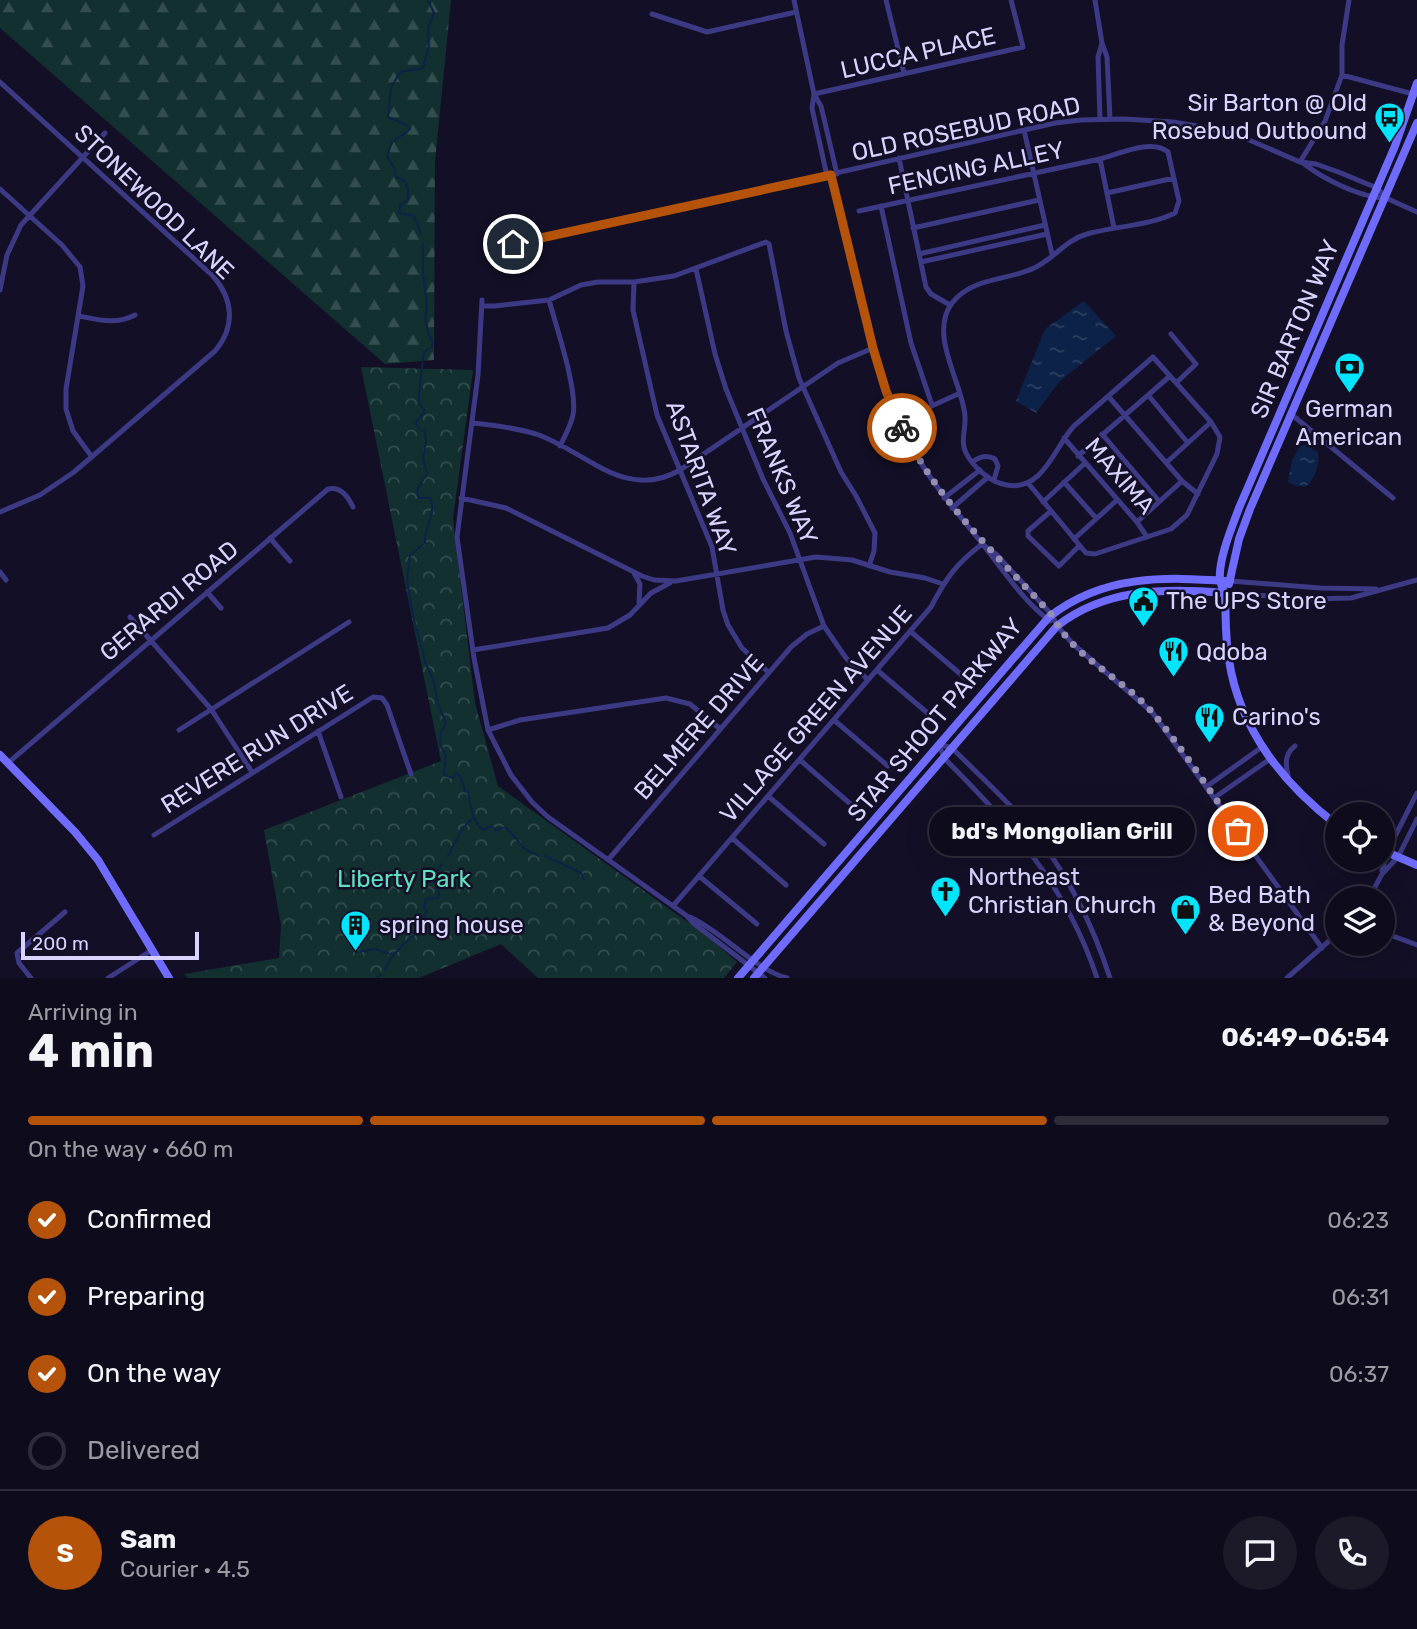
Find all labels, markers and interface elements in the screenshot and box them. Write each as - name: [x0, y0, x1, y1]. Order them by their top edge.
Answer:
- street label: LUCCA PLACE: [838, 22, 998, 84]
- place label: Sir Barton @ Old Rosebud Outbound: [1152, 89, 1367, 145]
- street label: OLD ROSEBUD ROAD: [849, 91, 1083, 167]
- bus stop icon: Sir Barton @ Old Rosebud Outbound: [1373, 100, 1407, 144]
- street label: STONEWOOD LANE: [69, 119, 239, 285]
- street label: FENCING ALLEY: [885, 136, 1067, 200]
- pin: [483, 214, 543, 274]
- icon: home: [494, 225, 532, 263]
- street label: SIR BARTON WAY: [1245, 236, 1345, 422]
- bank icon: German American: [1332, 350, 1366, 394]
- courier: [867, 393, 937, 463]
- place label: German American: [1296, 395, 1402, 451]
- street label: ASTARITA WAY: [660, 397, 742, 559]
- street label: FRANKS WAY: [741, 404, 823, 548]
- icon: bike: [883, 409, 921, 447]
- street label: MAXIMA: [1079, 432, 1161, 520]
- street label: GERARDI ROAD: [94, 535, 244, 667]
- public building icon: The UPS Store: [1126, 584, 1160, 628]
- place label: The UPS Store: [1166, 587, 1327, 615]
- street label: VILLAGE GREEN AVENUE: [714, 600, 918, 828]
- street label: STAR SHOOT PARKWAY: [842, 613, 1028, 827]
- restaurant icon: Qdoba: [1156, 635, 1190, 679]
- place label: Qdoba: [1196, 638, 1268, 666]
- street label: BELMERE DRIVE: [628, 649, 770, 805]
- street label: REVERE RUN DRIVE: [156, 679, 358, 819]
- restaurant icon: Carino's: [1192, 700, 1226, 744]
- place label: Carino's: [1232, 703, 1321, 731]
- pin: [1208, 801, 1268, 861]
- map controls: [1325, 802, 1395, 956]
- button: locate: [1325, 802, 1395, 872]
- callout: bd's Mongolian Grill: [930, 806, 1196, 856]
- icon: bag: [1219, 812, 1257, 850]
- text: bd's Mongolian Grill: [951, 817, 1173, 845]
- place label: Northeast Christian Church: [968, 863, 1156, 919]
- park label: Liberty Park: [337, 865, 472, 893]
- church icon: Northeast Christian Church: [928, 874, 962, 918]
- place label: Bed Bath & Beyond: [1208, 881, 1315, 937]
- button: layers: [1325, 886, 1395, 956]
- shop icon: Bed Bath & Beyond: [1168, 892, 1202, 936]
- building icon: spring house: [339, 908, 373, 952]
- place label: spring house: [379, 911, 524, 939]
- scale bar: [21, 929, 200, 961]
- text: 200 m: [32, 932, 89, 955]
- text: Arriving in: [28, 998, 138, 1026]
- text: 06:49–06:54: [1221, 1022, 1389, 1053]
- text: 4 min: [28, 1024, 154, 1079]
- text: On the way · 660 m: [28, 1135, 234, 1163]
- icon: check: [28, 1201, 66, 1239]
- text: Confirmed: [87, 1204, 212, 1235]
- text: 06:23: [1327, 1206, 1389, 1234]
- icon: check: [28, 1278, 66, 1316]
- text: Preparing: [87, 1281, 205, 1312]
- text: 06:31: [1331, 1283, 1389, 1311]
- icon: check: [28, 1355, 66, 1393]
- text: On the way: [87, 1358, 221, 1389]
- text: 06:37: [1329, 1360, 1389, 1388]
- text: Delivered: [87, 1435, 200, 1466]
- button: chat: [1223, 1516, 1297, 1590]
- button: phone: [1315, 1516, 1389, 1590]
- text: Sam: [120, 1524, 176, 1555]
- text: S: [56, 1538, 74, 1569]
- text: Courier · 4.5: [120, 1555, 250, 1583]

